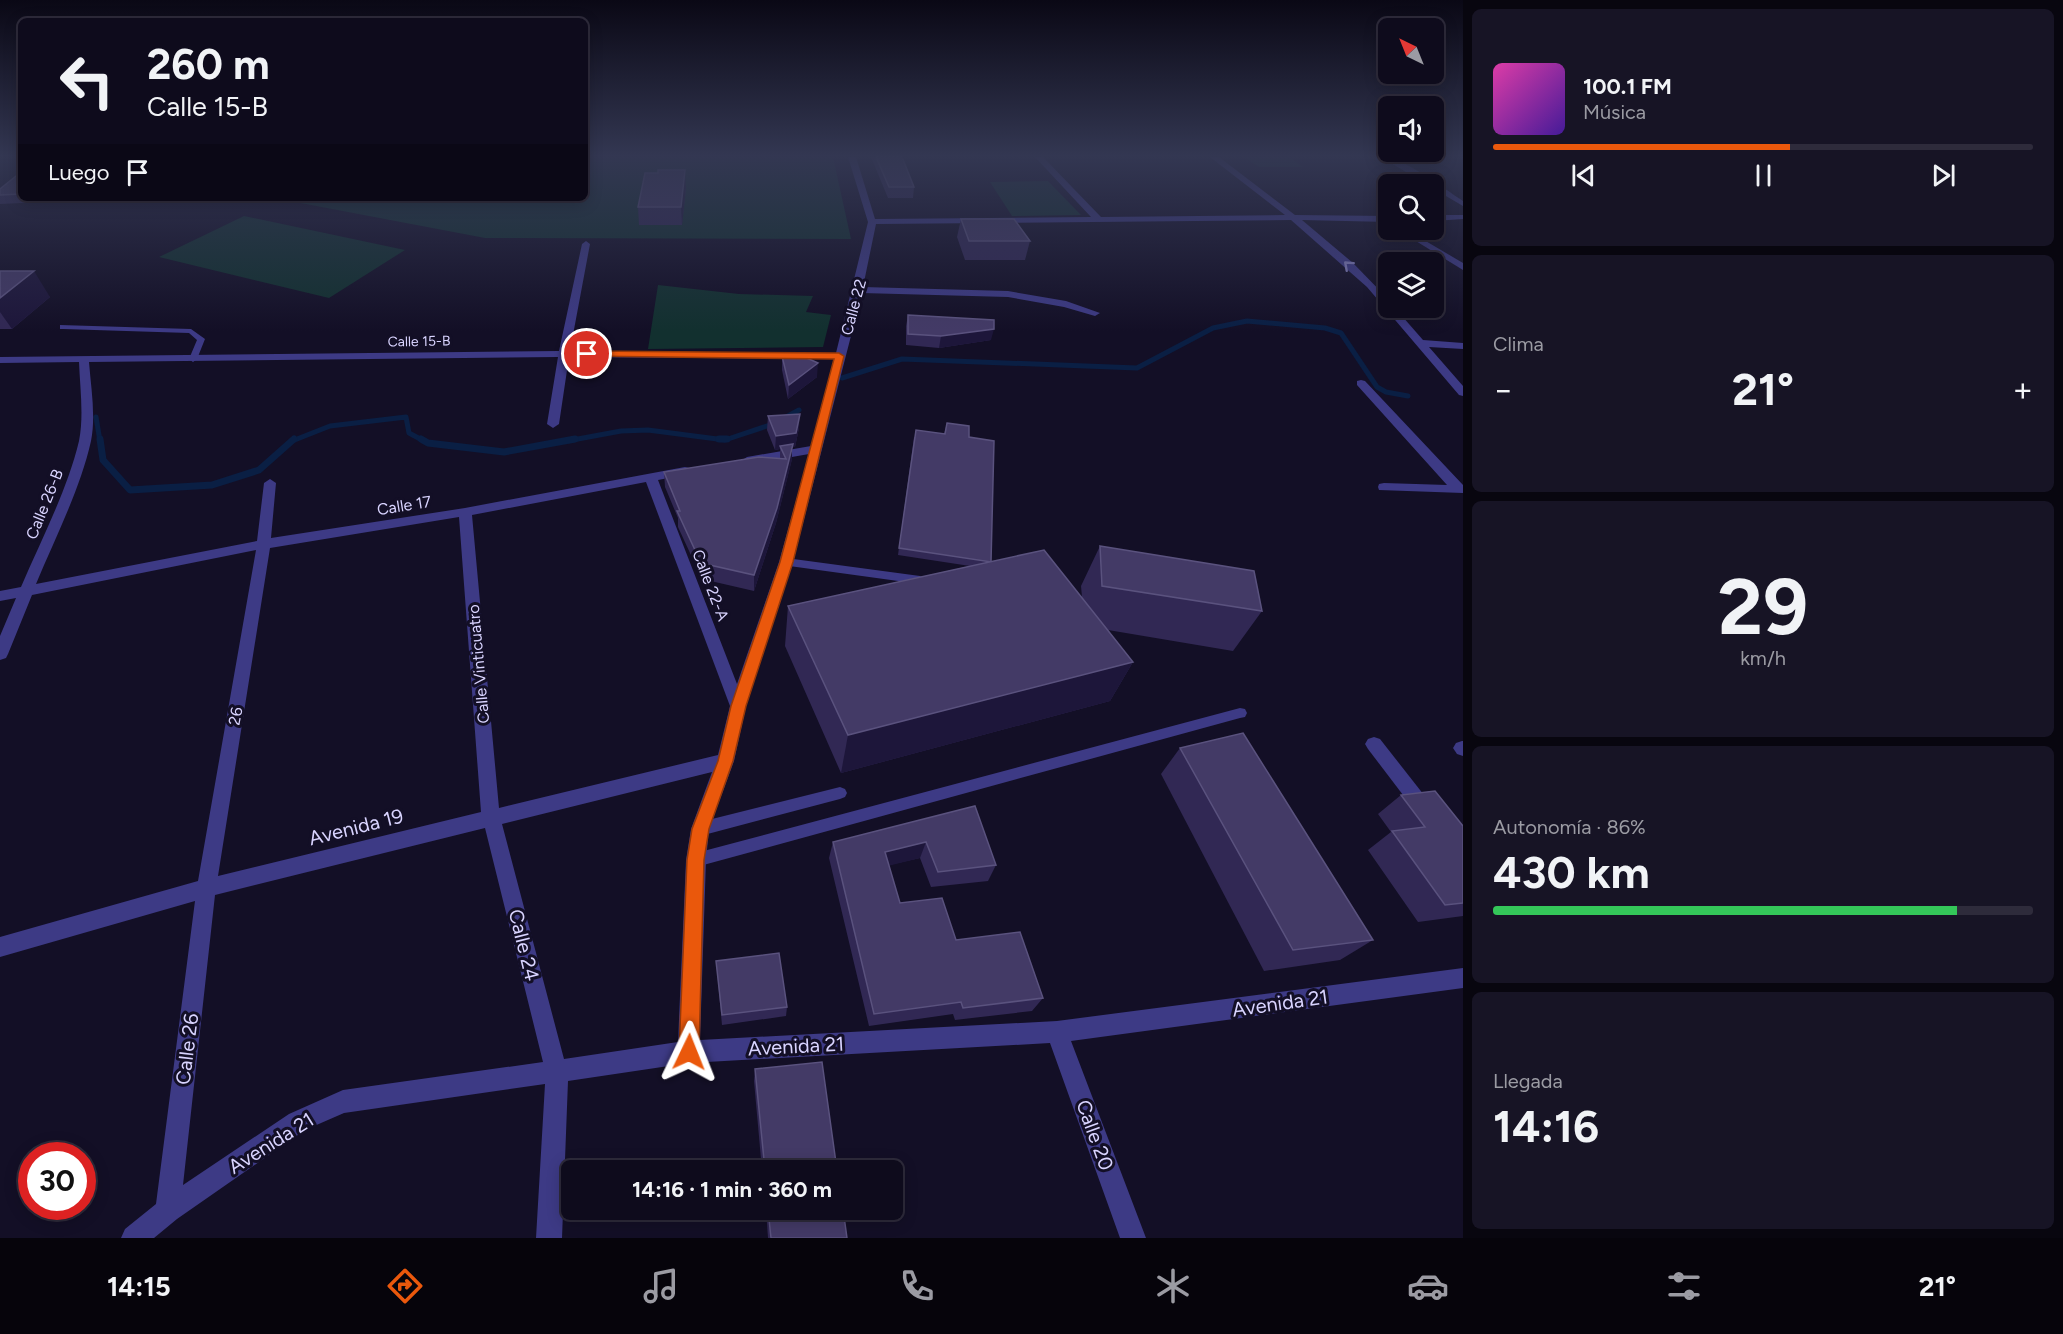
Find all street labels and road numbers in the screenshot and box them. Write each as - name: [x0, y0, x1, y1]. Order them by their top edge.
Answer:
- street label: Calle 22: [837, 277, 870, 337]
- street label: Calle 15-B: [387, 332, 451, 351]
- street label: Calle 26-B: [22, 466, 67, 542]
- street label: Calle 17: [376, 492, 433, 519]
- street label: Calle 22-A: [688, 547, 733, 624]
- street label: Calle Vinticuatro: [464, 604, 493, 724]
- street label: 26: [225, 706, 246, 727]
- street label: Avenida 19: [306, 804, 406, 850]
- street label: Calle 24: [504, 907, 544, 983]
- street label: Avenida 21: [1231, 984, 1329, 1022]
- street label: Calle 26: [171, 1012, 203, 1086]
- street label: Avenida 21: [747, 1031, 845, 1061]
- street label: Calle 20: [1071, 1096, 1119, 1174]
- street label: Avenida 21: [224, 1107, 318, 1179]

